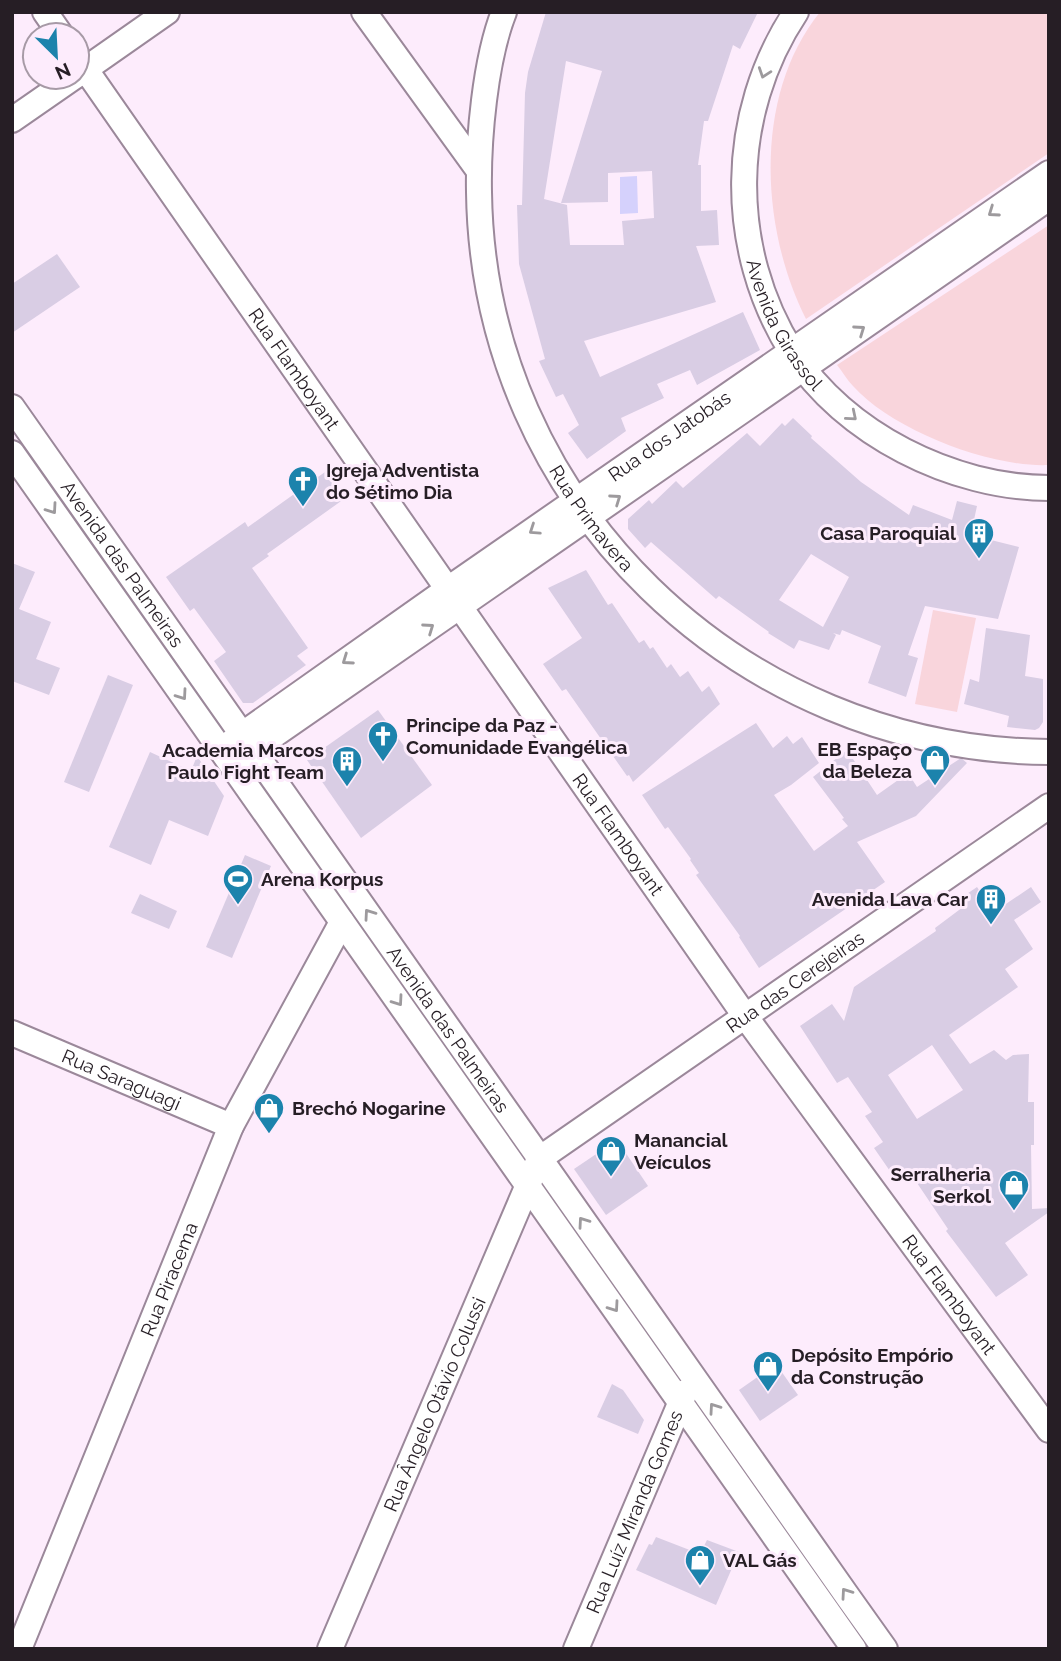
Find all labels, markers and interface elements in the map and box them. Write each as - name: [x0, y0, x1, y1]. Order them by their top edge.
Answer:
- north arrow: [21, 21, 91, 91]
- text: N: [52, 59, 74, 85]
- one-way arrow: [758, 66, 772, 78]
- one-way arrow: [988, 204, 1001, 216]
- street label: Avenida Girassol: [742, 257, 828, 395]
- street label: Rua Flamboyant: [244, 304, 345, 434]
- one-way arrow: [852, 326, 865, 338]
- street label: Rua dos Jatobás: [604, 386, 735, 486]
- one-way arrow: [844, 408, 857, 420]
- place label: Igreja Adventista do Sétimo Dia: [326, 459, 479, 503]
- street label: Rua Primavera: [545, 461, 638, 576]
- church icon: Igreja Adventista do Sétimo Dia: [286, 464, 320, 508]
- street label: Avenida das Palmeiras: [57, 477, 188, 651]
- one-way arrow: [608, 495, 621, 507]
- one-way arrow: [43, 501, 56, 514]
- building icon: Casa Paroquial: [962, 516, 996, 560]
- one-way arrow: [529, 522, 542, 534]
- place label: Casa Paroquial: [820, 522, 957, 544]
- one-way arrow: [421, 624, 434, 636]
- one-way arrow: [342, 652, 355, 664]
- one-way arrow: [174, 687, 187, 700]
- place label: Principe da Paz - Comunidade Evangélica: [406, 714, 627, 758]
- church icon: Principe da Paz - Comunidade Evangélica: [366, 719, 400, 763]
- place label: EB Espaço da Beleza: [817, 738, 912, 782]
- place label: Academia Marcos Paulo Fight Team: [162, 739, 324, 783]
- shop icon: EB Espaço da Beleza: [918, 743, 952, 787]
- building icon: Academia Marcos Paulo Fight Team: [330, 744, 364, 788]
- street label: Rua Flamboyant: [568, 769, 669, 900]
- sports icon: Arena Korpus: [221, 862, 255, 906]
- place label: Arena Korpus: [261, 868, 383, 890]
- building icon: Avenida Lava Car: [974, 882, 1008, 926]
- place label: Avenida Lava Car: [812, 888, 969, 910]
- one-way arrow: [365, 909, 377, 922]
- street label: Rua das Cerejeiras: [722, 927, 868, 1037]
- street label: Avenida das Palmeiras: [383, 942, 514, 1117]
- one-way arrow: [390, 993, 402, 1006]
- street label: Rua Saraguagi: [59, 1045, 184, 1114]
- shop icon: Brechó Nogarine: [252, 1091, 286, 1135]
- place label: Brechó Nogarine: [292, 1097, 446, 1119]
- place label: Manancial Veículos: [634, 1129, 729, 1173]
- shop icon: Manancial Veículos: [594, 1134, 628, 1178]
- place label: Serralheria Serkol: [890, 1163, 992, 1207]
- shop icon: Serralheria Serkol: [997, 1168, 1031, 1212]
- one-way arrow: [579, 1217, 591, 1230]
- street label: Rua Piracema: [136, 1219, 202, 1339]
- street label: Rua Flamboyant: [898, 1230, 1001, 1359]
- street label: Rua Ângelo Otávio Colussi: [379, 1294, 490, 1515]
- one-way arrow: [606, 1299, 618, 1312]
- place label: Depósito Empório da Construção: [791, 1344, 953, 1388]
- shop icon: Depósito Empório da Construção: [751, 1349, 785, 1393]
- one-way arrow: [709, 1403, 722, 1416]
- street label: Rua Luíz Miranda Gomes: [581, 1407, 687, 1617]
- shop icon: VAL Gás: [683, 1543, 717, 1587]
- place label: VAL Gás: [723, 1549, 797, 1571]
- one-way arrow: [841, 1588, 854, 1601]

